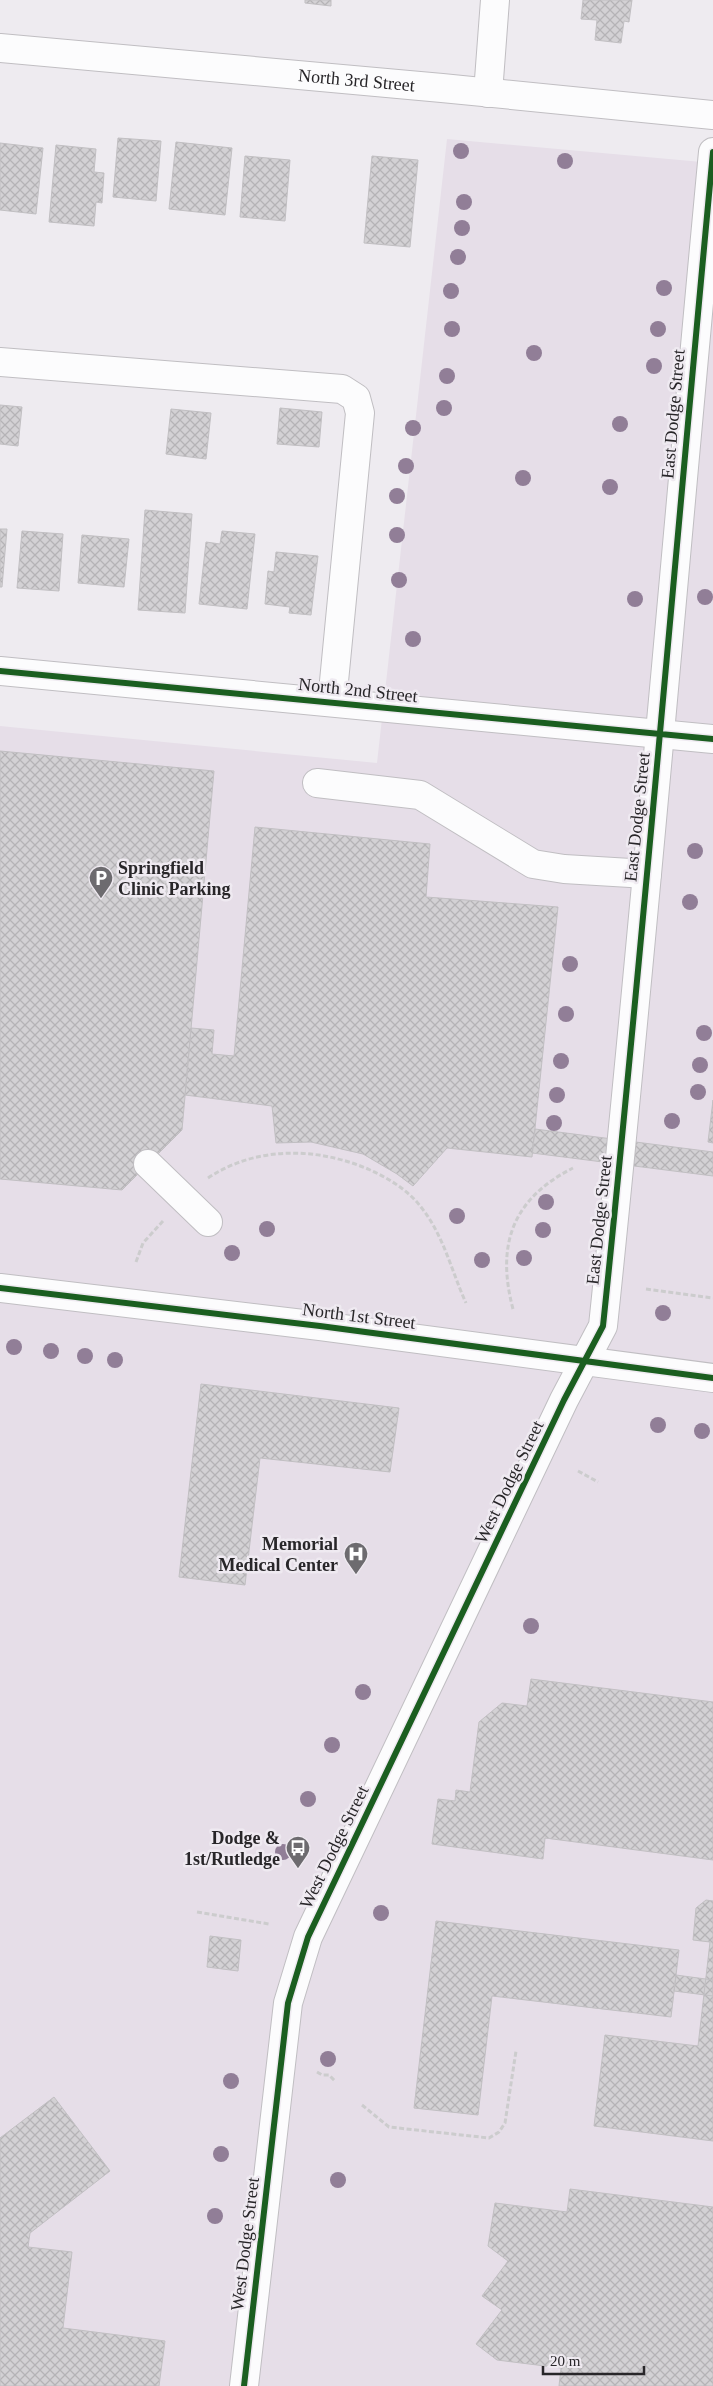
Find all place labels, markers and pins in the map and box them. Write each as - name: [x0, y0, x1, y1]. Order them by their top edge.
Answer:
- place label: Springfield Clinic Parking: [118, 858, 231, 899]
- parking icon: Springfield Clinic Parking: [88, 865, 114, 899]
- place label: Memorial Medical Center: [219, 1534, 338, 1575]
- hospital icon: Memorial Medical Center: [343, 1541, 369, 1575]
- place label: Dodge & 1st/Rutledge: [184, 1828, 280, 1869]
- bus stop icon: Dodge & 1st/Rutledge: [285, 1835, 311, 1869]

